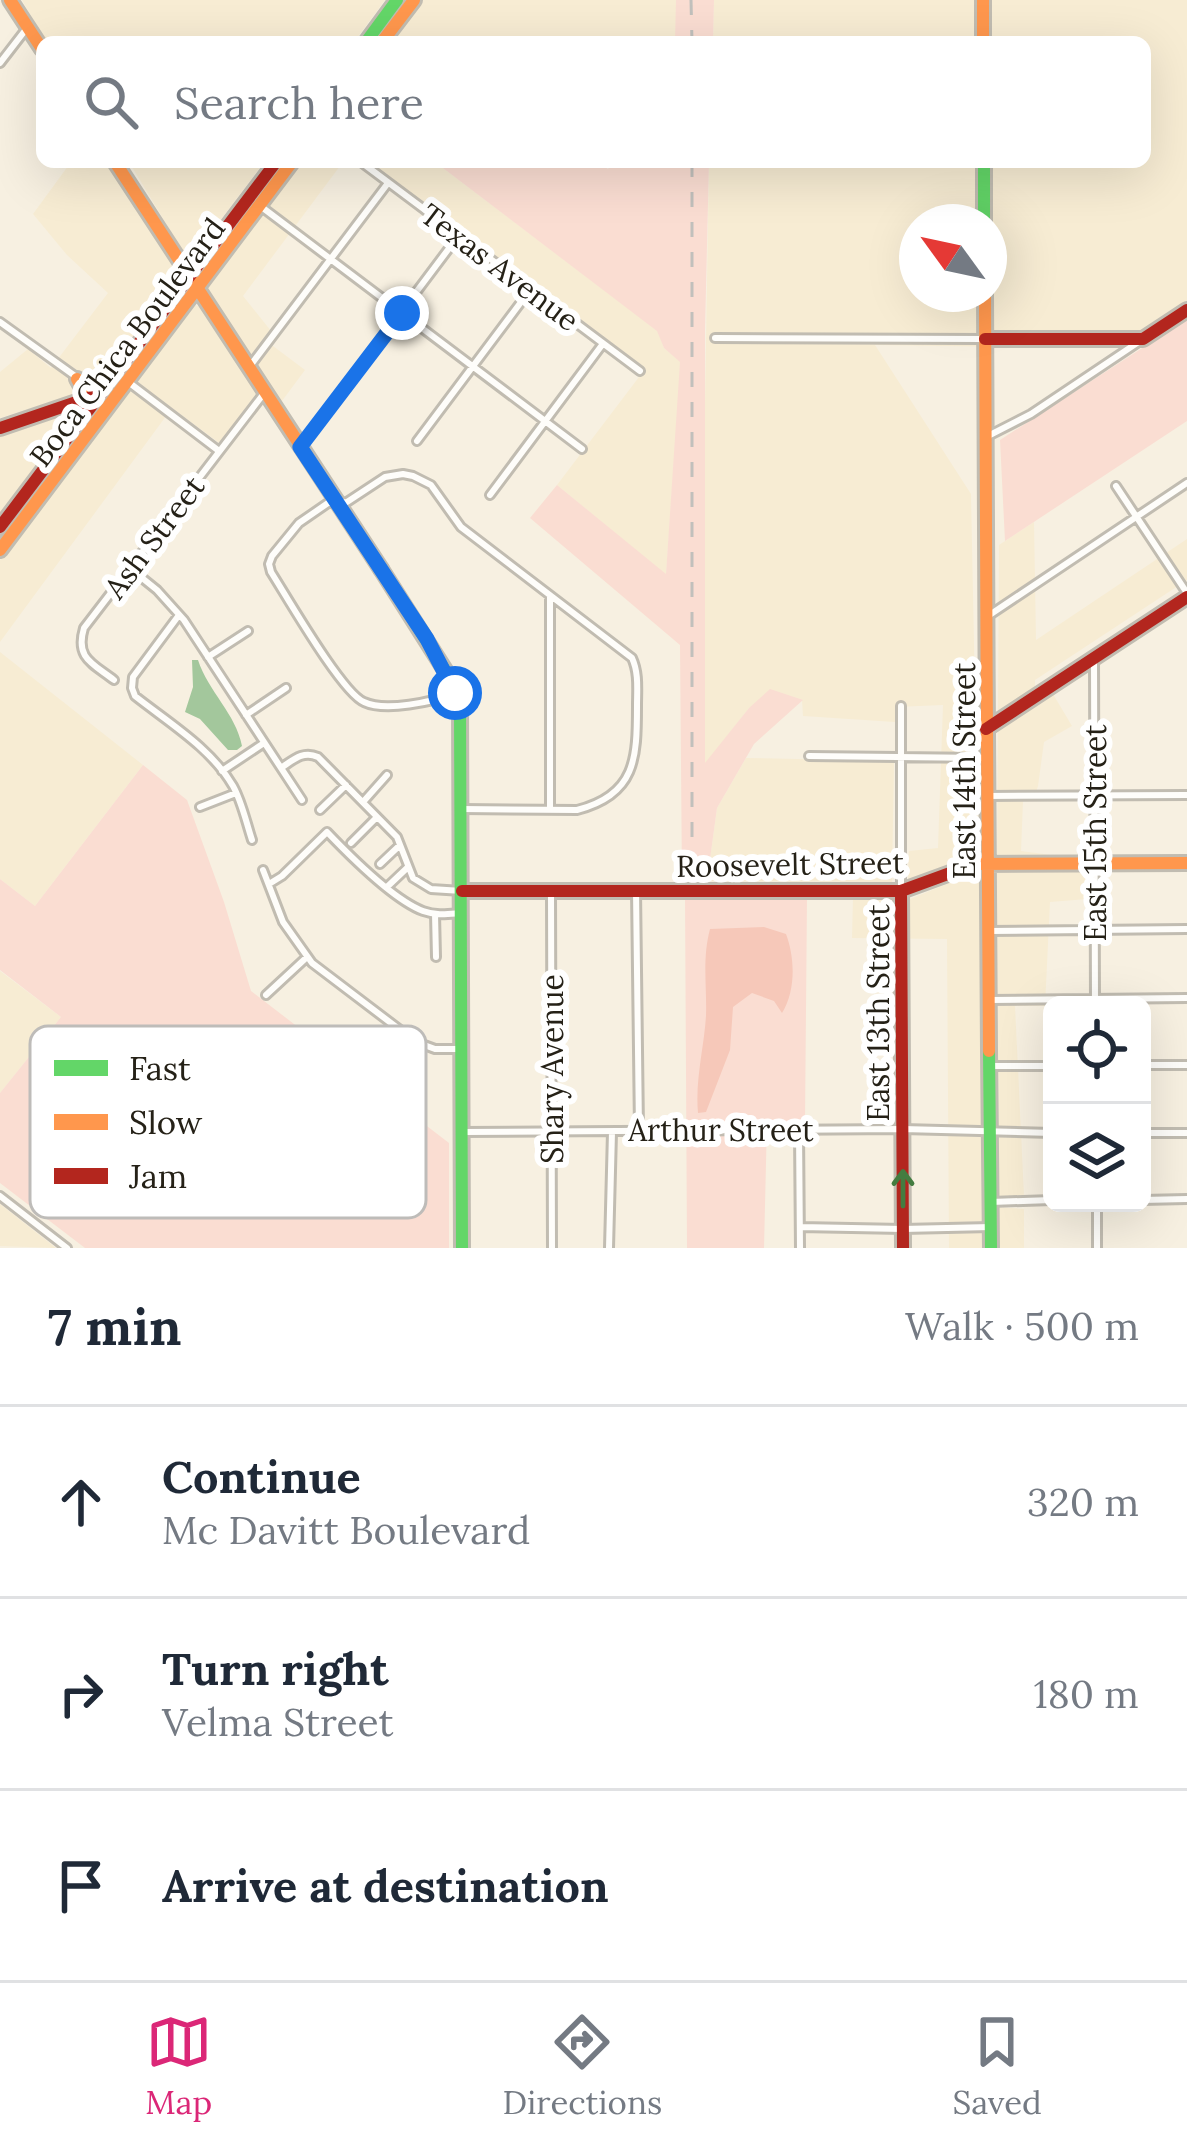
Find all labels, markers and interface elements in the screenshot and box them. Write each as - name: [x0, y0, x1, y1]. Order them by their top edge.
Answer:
- search box: [36, 36, 1151, 168]
- icon: search: [78, 69, 144, 135]
- text: Search here: [174, 74, 424, 131]
- street label: Texas Avenue: [413, 195, 587, 339]
- north arrow: [899, 204, 1007, 312]
- street label: Boca Chica Boulevard: [21, 210, 233, 474]
- route end: [375, 286, 429, 340]
- street label: Ash Street: [95, 468, 213, 607]
- street label: East 14th Street: [945, 662, 983, 880]
- route start: [428, 666, 482, 720]
- street label: East 15th Street: [1076, 724, 1114, 942]
- street label: Roosevelt Street: [676, 843, 905, 885]
- street label: East 13th Street: [859, 904, 897, 1122]
- street label: Shary Avenue: [533, 974, 572, 1164]
- map controls: [1043, 996, 1151, 1212]
- button: locate: [1043, 996, 1151, 1104]
- legend: [30, 1026, 426, 1218]
- text: Fast: [129, 1047, 191, 1089]
- text: Slow: [129, 1101, 203, 1143]
- button: layers: [1043, 1104, 1151, 1212]
- street label: Arthur Street: [627, 1111, 814, 1149]
- text: Jam: [128, 1155, 187, 1197]
- one-way arrow: [892, 1169, 914, 1208]
- text: 7 min: [48, 1294, 181, 1359]
- text: Walk · 500 m: [905, 1301, 1139, 1351]
- text: Continue: [162, 1448, 361, 1505]
- icon: ahead: [48, 1469, 114, 1535]
- text: 320 m: [1027, 1477, 1139, 1527]
- text: Mc Davitt Boulevard: [162, 1505, 530, 1555]
- text: Turn right: [162, 1640, 389, 1697]
- icon: right: [48, 1661, 114, 1727]
- text: 180 m: [1034, 1669, 1139, 1719]
- text: Velma Street: [162, 1697, 394, 1747]
- icon: arrive: [48, 1853, 114, 1919]
- text: Arrive at destination: [162, 1857, 609, 1914]
- tab: Map: [145, 2009, 212, 2123]
- tab: Directions: [503, 2009, 662, 2123]
- tab: Saved: [953, 2009, 1042, 2123]

